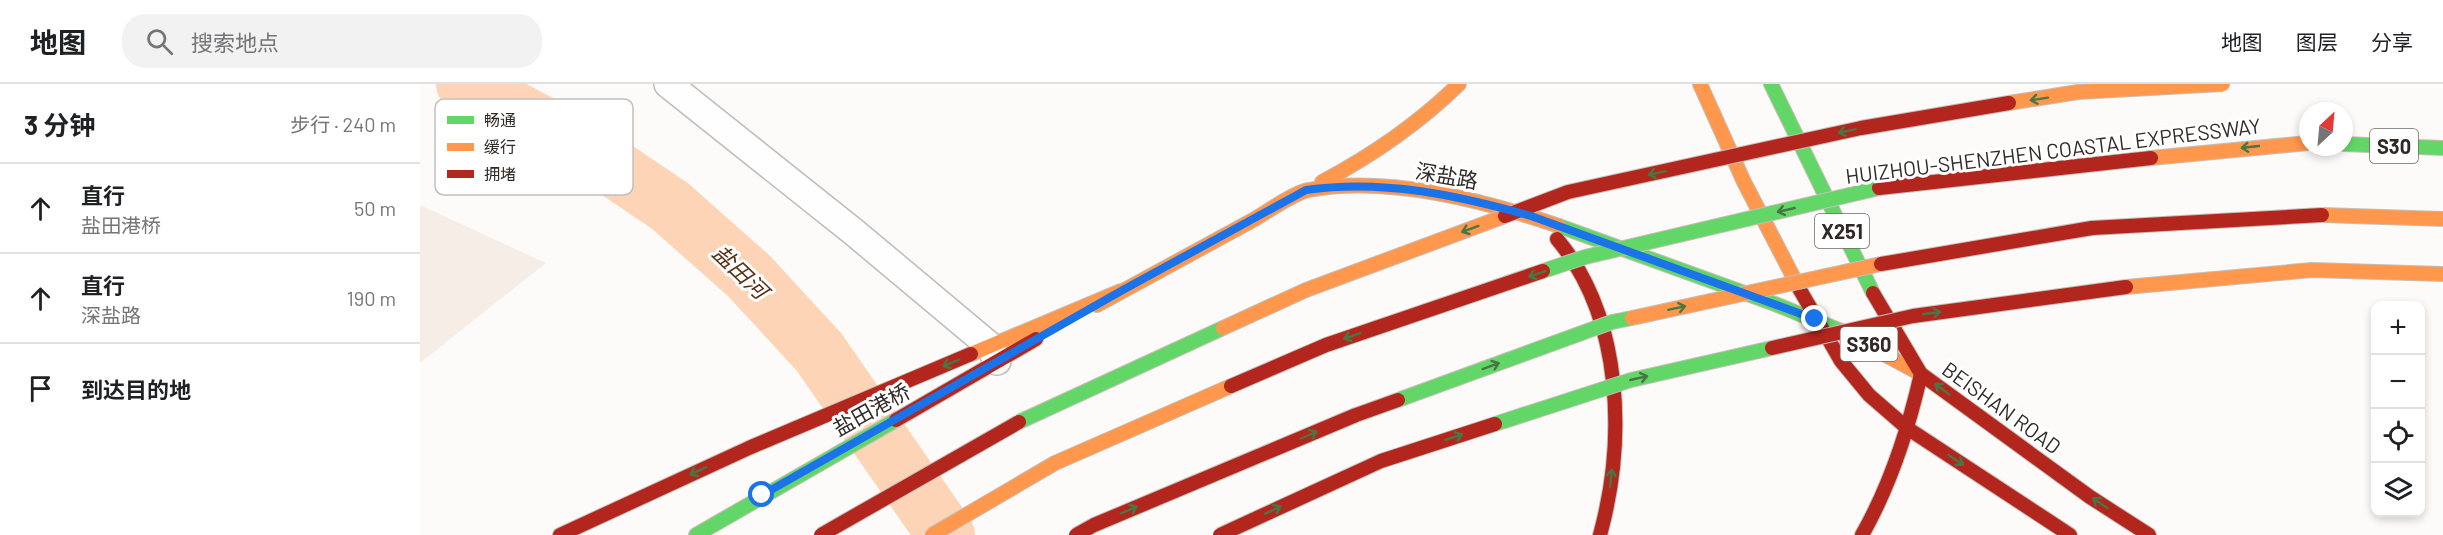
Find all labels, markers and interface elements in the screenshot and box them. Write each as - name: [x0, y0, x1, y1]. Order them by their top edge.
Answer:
- search box: [122, 14, 542, 68]
- text: 地图: [30, 25, 86, 59]
- icon: search: [143, 25, 176, 58]
- text: 搜索地点: [191, 29, 279, 55]
- text: 地图: [2221, 29, 2263, 54]
- text: 图层: [2296, 29, 2338, 54]
- text: 分享: [2371, 29, 2413, 54]
- one-way arrow: [2030, 93, 2050, 104]
- legend: [435, 99, 633, 195]
- north arrow: [2299, 102, 2353, 156]
- text: 3 分钟: [24, 109, 95, 140]
- text: 畅通: [484, 110, 516, 129]
- text: 步行 · 240 m: [290, 112, 396, 136]
- street label: HUIZHOU-SHENZHEN COASTAL EXPRESSWAY: [1844, 112, 2262, 188]
- one-way arrow: [1838, 126, 1857, 138]
- road number: S30: [2370, 129, 2418, 163]
- text: 缓行: [484, 137, 516, 156]
- one-way arrow: [2240, 142, 2260, 153]
- street label: 深盐路: [1414, 157, 1480, 193]
- text: 拥堵: [484, 164, 516, 183]
- one-way arrow: [1647, 168, 1667, 179]
- text: 直行: [81, 182, 125, 208]
- icon: ahead: [24, 192, 57, 225]
- text: 50 m: [354, 196, 396, 220]
- one-way arrow: [1777, 204, 1796, 216]
- text: 盐田港桥: [81, 213, 161, 237]
- road number: X251: [1815, 214, 1869, 248]
- one-way arrow: [1461, 224, 1480, 235]
- water label: 盐田河: [708, 239, 777, 306]
- one-way arrow: [1528, 269, 1547, 280]
- text: 直行: [81, 272, 125, 298]
- icon: ahead: [24, 282, 57, 315]
- text: 190 m: [347, 286, 396, 310]
- map controls: [2371, 301, 2425, 517]
- button: +: [2371, 301, 2425, 355]
- one-way arrow: [1667, 302, 1686, 313]
- text: 深盐路: [81, 303, 141, 327]
- route end: [1801, 305, 1827, 331]
- one-way arrow: [1922, 307, 1942, 318]
- road number: S360: [1840, 327, 1898, 361]
- one-way arrow: [1343, 332, 1362, 343]
- button: −: [2371, 355, 2425, 409]
- street label: BEISHAN ROAD: [1938, 356, 2066, 458]
- one-way arrow: [942, 358, 961, 369]
- one-way arrow: [1482, 360, 1500, 371]
- icon: arrive: [24, 372, 57, 405]
- one-way arrow: [1630, 372, 1649, 384]
- text: 到达目的地: [81, 376, 191, 402]
- street label: 盐田港桥: [828, 378, 914, 440]
- one-way arrow: [1934, 383, 1950, 396]
- button: locate: [2371, 409, 2425, 463]
- one-way arrow: [1299, 429, 1318, 440]
- one-way arrow: [1444, 431, 1463, 442]
- one-way arrow: [1948, 454, 1964, 466]
- button: layers: [2371, 463, 2425, 517]
- one-way arrow: [689, 466, 707, 478]
- one-way arrow: [1606, 468, 1617, 488]
- route start: [748, 481, 774, 507]
- one-way arrow: [2092, 497, 2109, 509]
- one-way arrow: [1120, 504, 1138, 515]
- one-way arrow: [1264, 504, 1282, 516]

